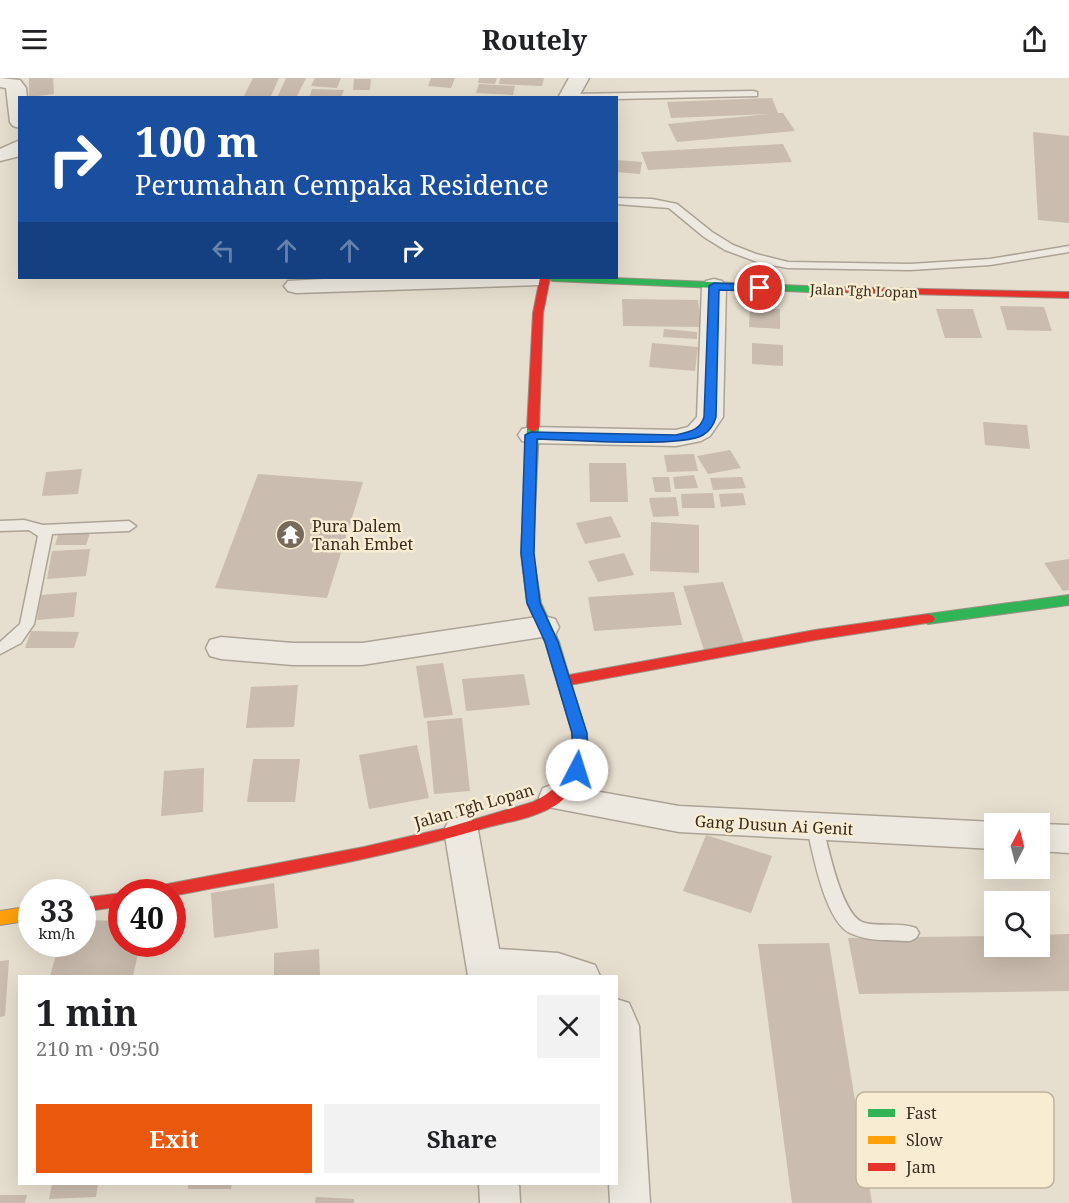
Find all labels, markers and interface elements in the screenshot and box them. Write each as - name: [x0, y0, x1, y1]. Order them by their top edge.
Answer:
- text: Routely: [482, 21, 587, 58]
- icon: menu: [18, 23, 51, 56]
- icon: share: [1018, 23, 1051, 56]
- text: 100 m: [135, 112, 259, 169]
- icon: right: [36, 120, 114, 198]
- text: Perumahan Cempaka Residence: [135, 166, 549, 203]
- icon: left: [207, 234, 240, 267]
- icon: ahead: [270, 234, 303, 267]
- icon: ahead: [333, 234, 366, 267]
- icon: right: [396, 234, 429, 267]
- pin: [734, 262, 785, 313]
- icon: arrive: [743, 271, 776, 304]
- street label: Jalan Tgh Lopan: [809, 279, 918, 302]
- place label: Pura Dalem Tanah Embet: [312, 515, 413, 555]
- temple icon: Pura Dalem Tanah Embet: [275, 519, 307, 551]
- position arrow: [545, 738, 609, 802]
- street label: Jalan Tgh Lopan: [411, 778, 536, 834]
- street label: Gang Dusun Ai Genit: [694, 810, 854, 840]
- north arrow: [984, 813, 1050, 879]
- map controls: [984, 813, 1050, 957]
- speed limit sign: 40: [108, 879, 186, 957]
- text: 33: [40, 890, 74, 931]
- button: search: [984, 891, 1050, 957]
- text: km/h: [39, 923, 75, 943]
- text: 1 min: [36, 988, 138, 1037]
- button: close: [537, 995, 600, 1058]
- text: 210 m · 09:50: [36, 1035, 159, 1062]
- legend: [856, 1092, 1054, 1188]
- text: Fast: [906, 1102, 937, 1124]
- button: Exit: [36, 1104, 312, 1173]
- button: Share: [324, 1104, 600, 1173]
- text: Slow: [906, 1129, 943, 1151]
- text: Jam: [905, 1156, 936, 1178]

